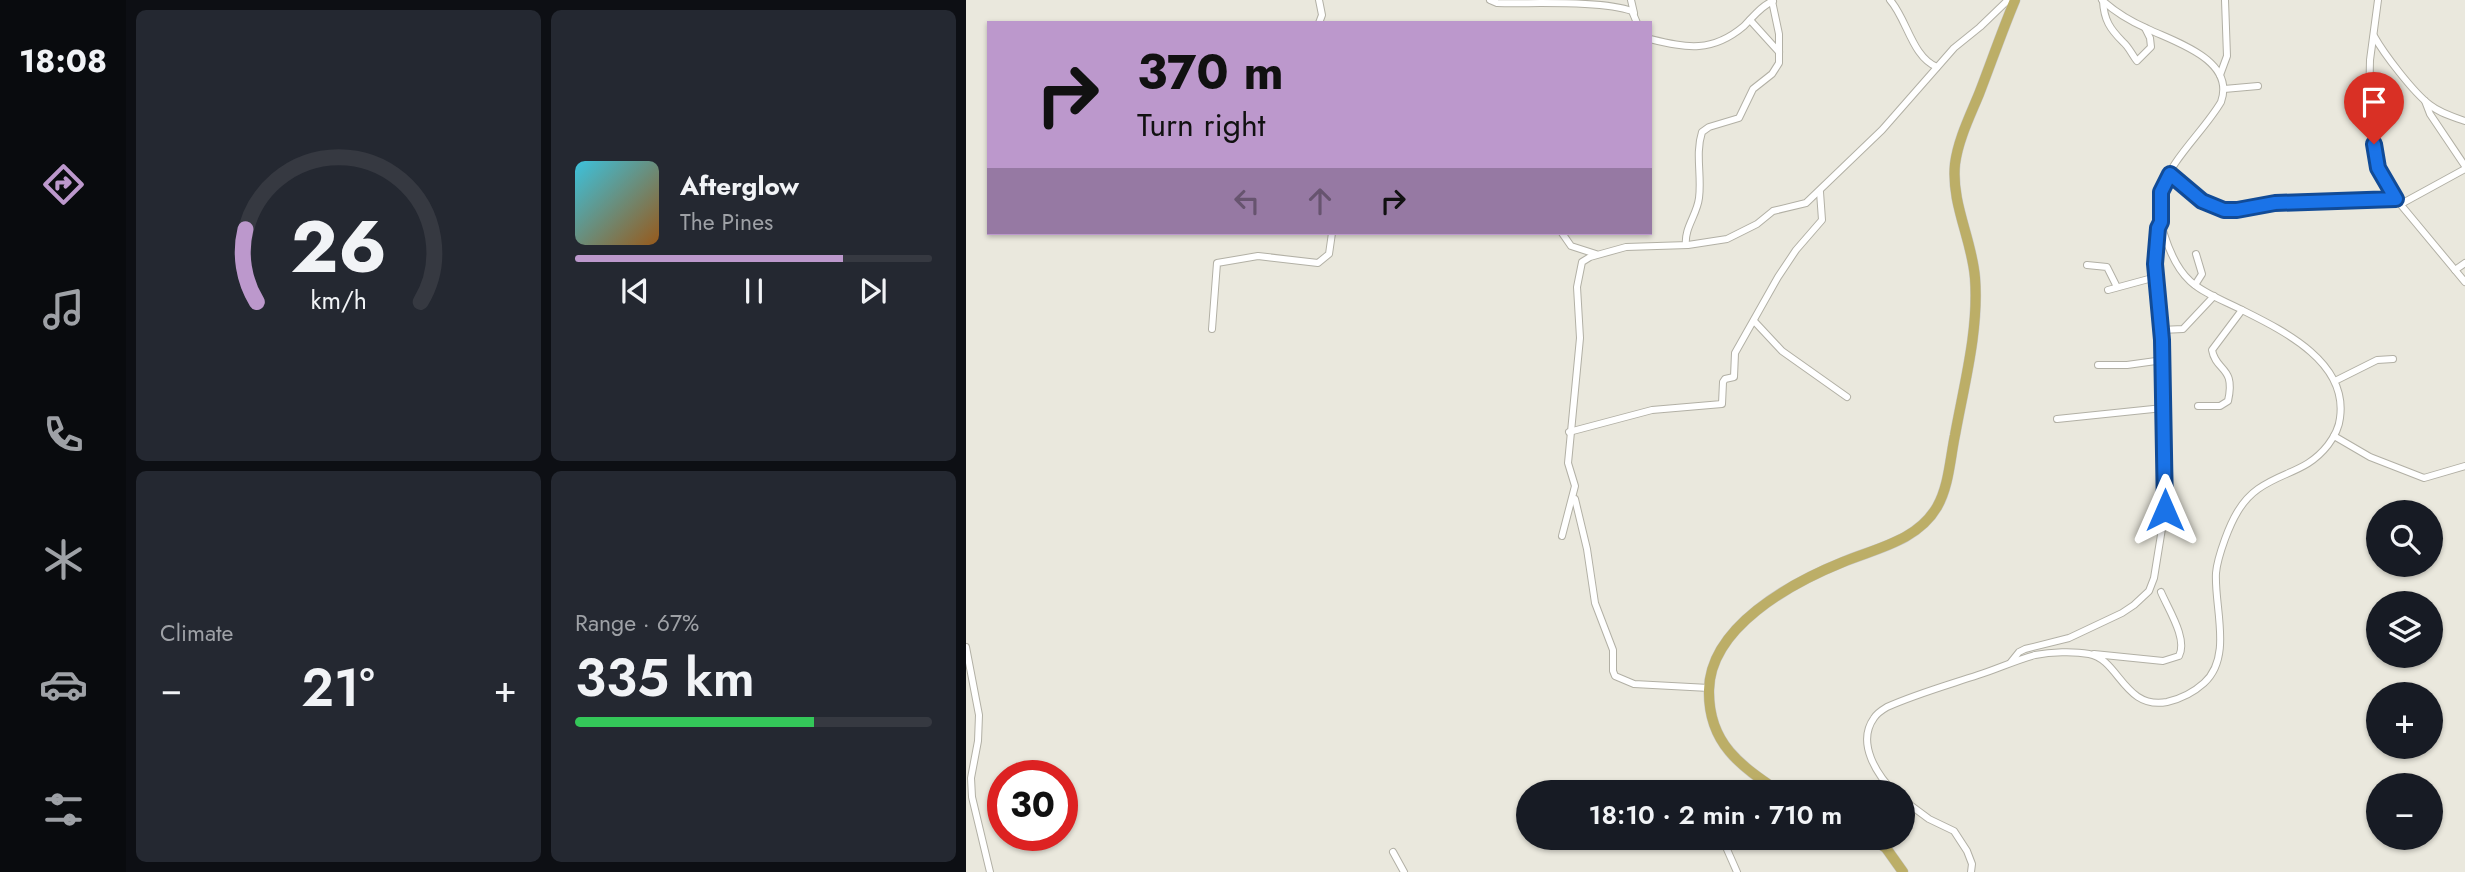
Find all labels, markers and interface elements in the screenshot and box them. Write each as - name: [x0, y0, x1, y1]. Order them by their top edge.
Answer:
- text: 370 m: [1137, 37, 1284, 107]
- text: 18:08: [19, 38, 107, 84]
- icon: right: [1022, 49, 1113, 140]
- pin: [2344, 72, 2404, 144]
- icon: arrive: [2355, 83, 2393, 121]
- text: Turn right: [1137, 102, 1266, 148]
- icon: directions: [39, 160, 88, 209]
- text: Afterglow: [680, 167, 799, 205]
- icon: left: [1228, 182, 1266, 220]
- icon: ahead: [1301, 182, 1339, 220]
- icon: right: [1374, 182, 1412, 220]
- text: 26: [290, 194, 387, 299]
- text: The Pines: [680, 205, 773, 239]
- icon: previous: [616, 272, 654, 310]
- icon: pause: [735, 272, 773, 310]
- icon: next: [854, 272, 892, 310]
- text: km/h: [310, 282, 367, 318]
- icon: music: [39, 285, 88, 334]
- icon: phone: [39, 410, 88, 459]
- position arrow: [2128, 473, 2202, 547]
- map controls: [2366, 500, 2443, 850]
- button: search: [2366, 500, 2443, 577]
- icon: climate: [39, 535, 88, 584]
- button: layers: [2366, 591, 2443, 668]
- text: Range · 67%: [575, 606, 699, 640]
- text: Climate: [160, 616, 233, 650]
- text: 335 km: [575, 640, 755, 716]
- text: 21°: [301, 650, 375, 726]
- icon: car: [39, 660, 88, 709]
- text: −: [160, 661, 182, 716]
- text: +: [494, 661, 517, 716]
- button: +: [2366, 682, 2443, 759]
- speed limit sign: 30: [987, 760, 1078, 851]
- button: −: [2366, 773, 2443, 850]
- icon: filters: [39, 785, 88, 834]
- text: 18:10 · 2 min · 710 m: [1589, 796, 1842, 834]

